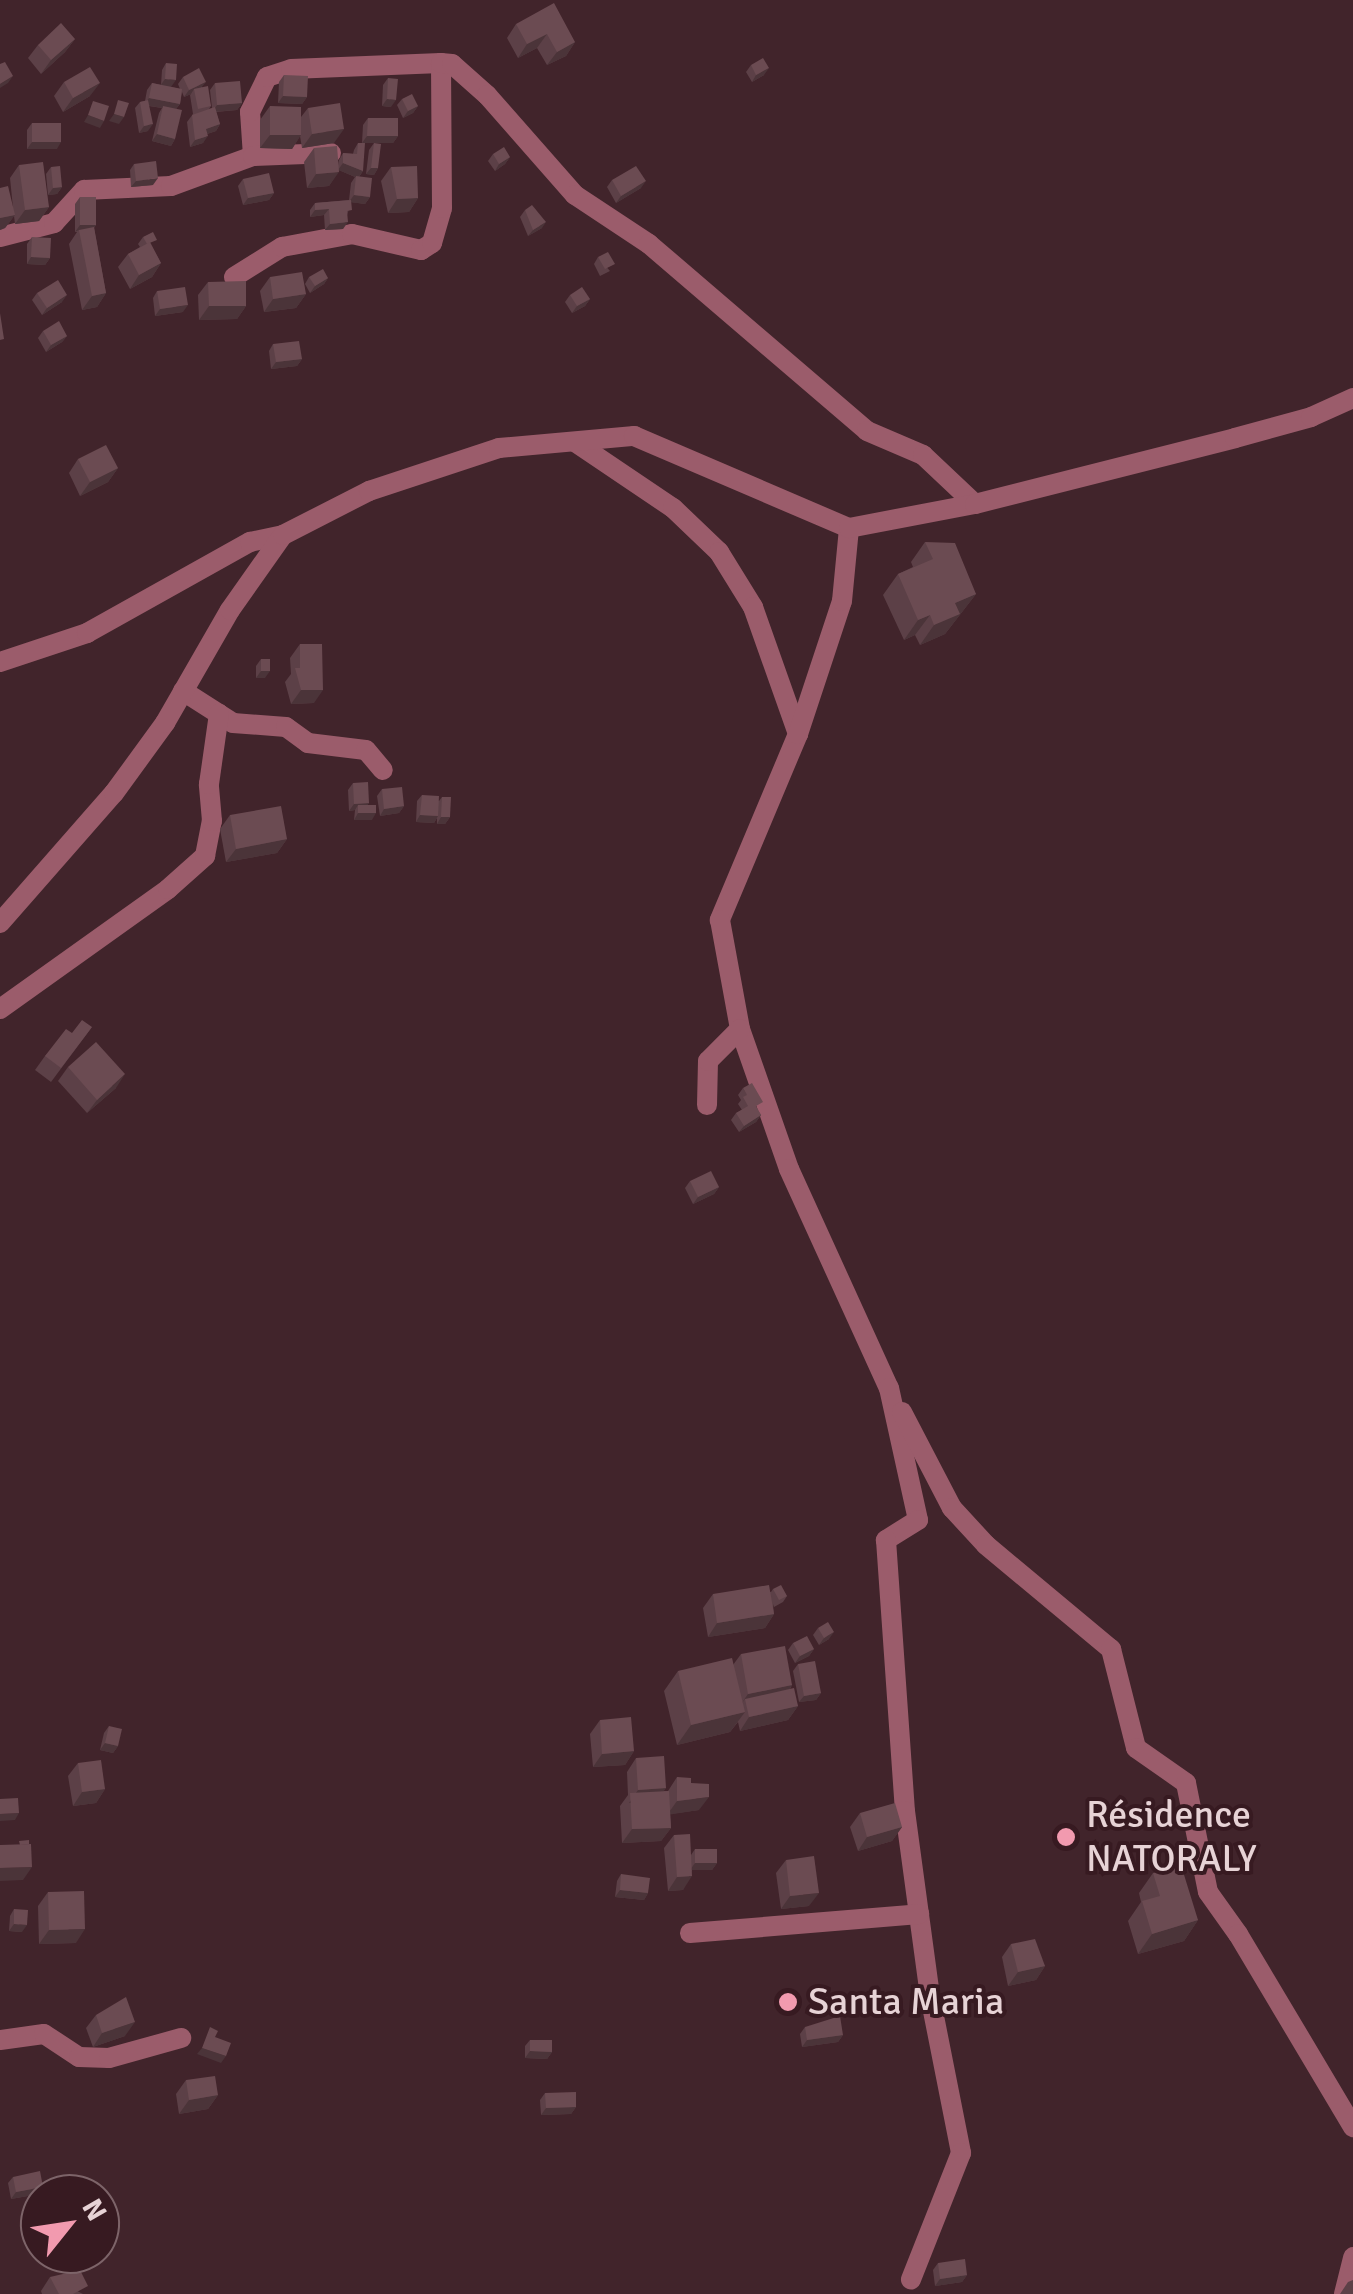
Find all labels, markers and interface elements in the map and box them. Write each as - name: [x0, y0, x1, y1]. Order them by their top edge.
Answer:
- place label: Résidence NATORALY: [1086, 1792, 1257, 1882]
- marker: Résidence NATORALY: [1055, 1826, 1077, 1848]
- place label: Santa Maria: [808, 1979, 1004, 2025]
- marker: Santa Maria: [777, 1991, 799, 2013]
- north arrow: [20, 2174, 120, 2274]
- text: N: [75, 2193, 114, 2227]

